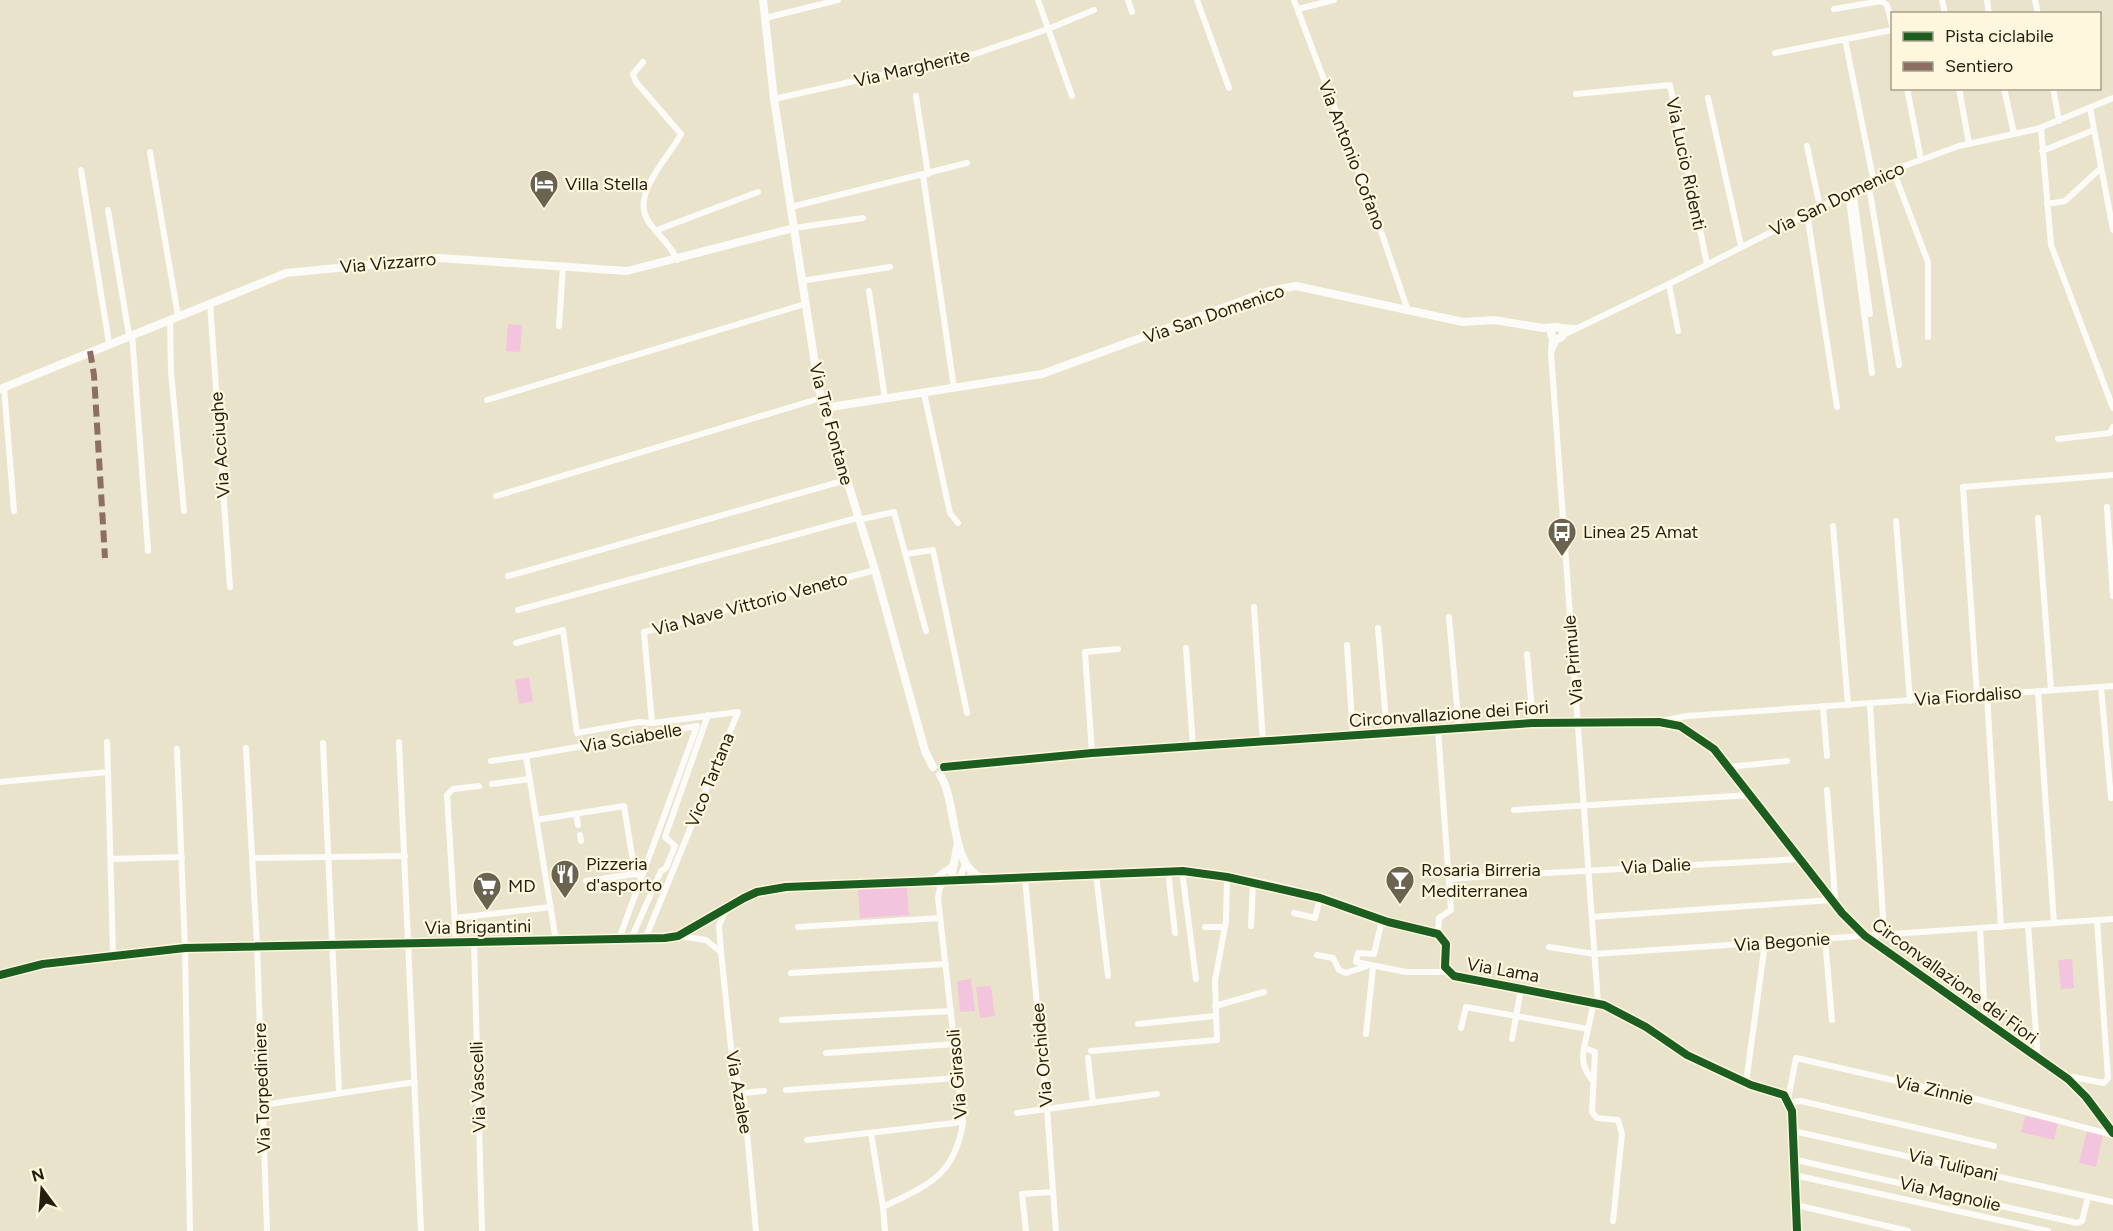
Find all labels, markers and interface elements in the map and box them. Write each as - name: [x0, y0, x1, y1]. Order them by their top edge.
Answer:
- legend: [1891, 12, 2101, 90]
- text: Pista ciclabile: [1945, 25, 2054, 47]
- street label: Via Margherite: [852, 44, 972, 92]
- text: Sentiero: [1945, 55, 2013, 77]
- street label: Via Antonio Cofano: [1313, 77, 1391, 233]
- street label: Via Lucio Ridenti: [1661, 96, 1711, 232]
- street label: Via San Domenico: [1766, 157, 1908, 241]
- hotel icon: Villa Stella: [528, 168, 560, 210]
- place label: Villa Stella: [565, 173, 648, 195]
- street label: Via Vizzarro: [339, 248, 437, 278]
- street label: Via San Domenico: [1141, 280, 1287, 348]
- street label: Via Tre Fontane: [804, 360, 858, 488]
- street label: Via Acciughe: [205, 391, 235, 499]
- bus stop icon: Linea 25 Amat: [1546, 516, 1578, 558]
- place label: Linea 25 Amat: [1583, 521, 1699, 543]
- street label: Via Nave Vittorio Veneto: [650, 567, 850, 641]
- street label: Via Primule: [1558, 614, 1588, 706]
- street label: Via Fiordaliso: [1914, 681, 2022, 711]
- street label: Circonvallazione dei Fiori: [1348, 696, 1550, 732]
- street label: Via Sciabelle: [579, 718, 684, 758]
- street label: Vico Tartana: [681, 729, 739, 831]
- place label: Pizzeria d'asporto: [586, 853, 662, 896]
- street label: Via Dalie: [1621, 853, 1692, 879]
- restaurant icon: Pizzeria d'asporto: [549, 858, 581, 900]
- place label: Rosaria Birreria Mediterranea: [1421, 859, 1541, 902]
- bar icon: Rosaria Birreria Mediterranea: [1384, 864, 1416, 906]
- supermarket icon: MD: [471, 870, 503, 912]
- place label: MD: [508, 875, 536, 897]
- street label: Circonvallazione dei Fiori: [1868, 913, 2042, 1049]
- street label: Via Brigantini: [425, 915, 531, 939]
- street label: Via Begonie: [1733, 928, 1831, 956]
- street label: Via Lama: [1465, 953, 1541, 987]
- street label: Via Orchidee: [1026, 1002, 1058, 1108]
- street label: Via Torpediniere: [249, 1022, 275, 1154]
- street label: Via Girasoli: [942, 1028, 972, 1120]
- street label: Via Vascelli: [465, 1041, 491, 1133]
- street label: Via Azalee: [721, 1049, 757, 1135]
- street label: Via Zinnie: [1893, 1070, 1976, 1110]
- street label: Via Tulipani: [1906, 1144, 2000, 1186]
- north arrow: [12, 1159, 72, 1219]
- text: N: [29, 1164, 47, 1186]
- street label: Via Magnolie: [1897, 1172, 2003, 1216]

